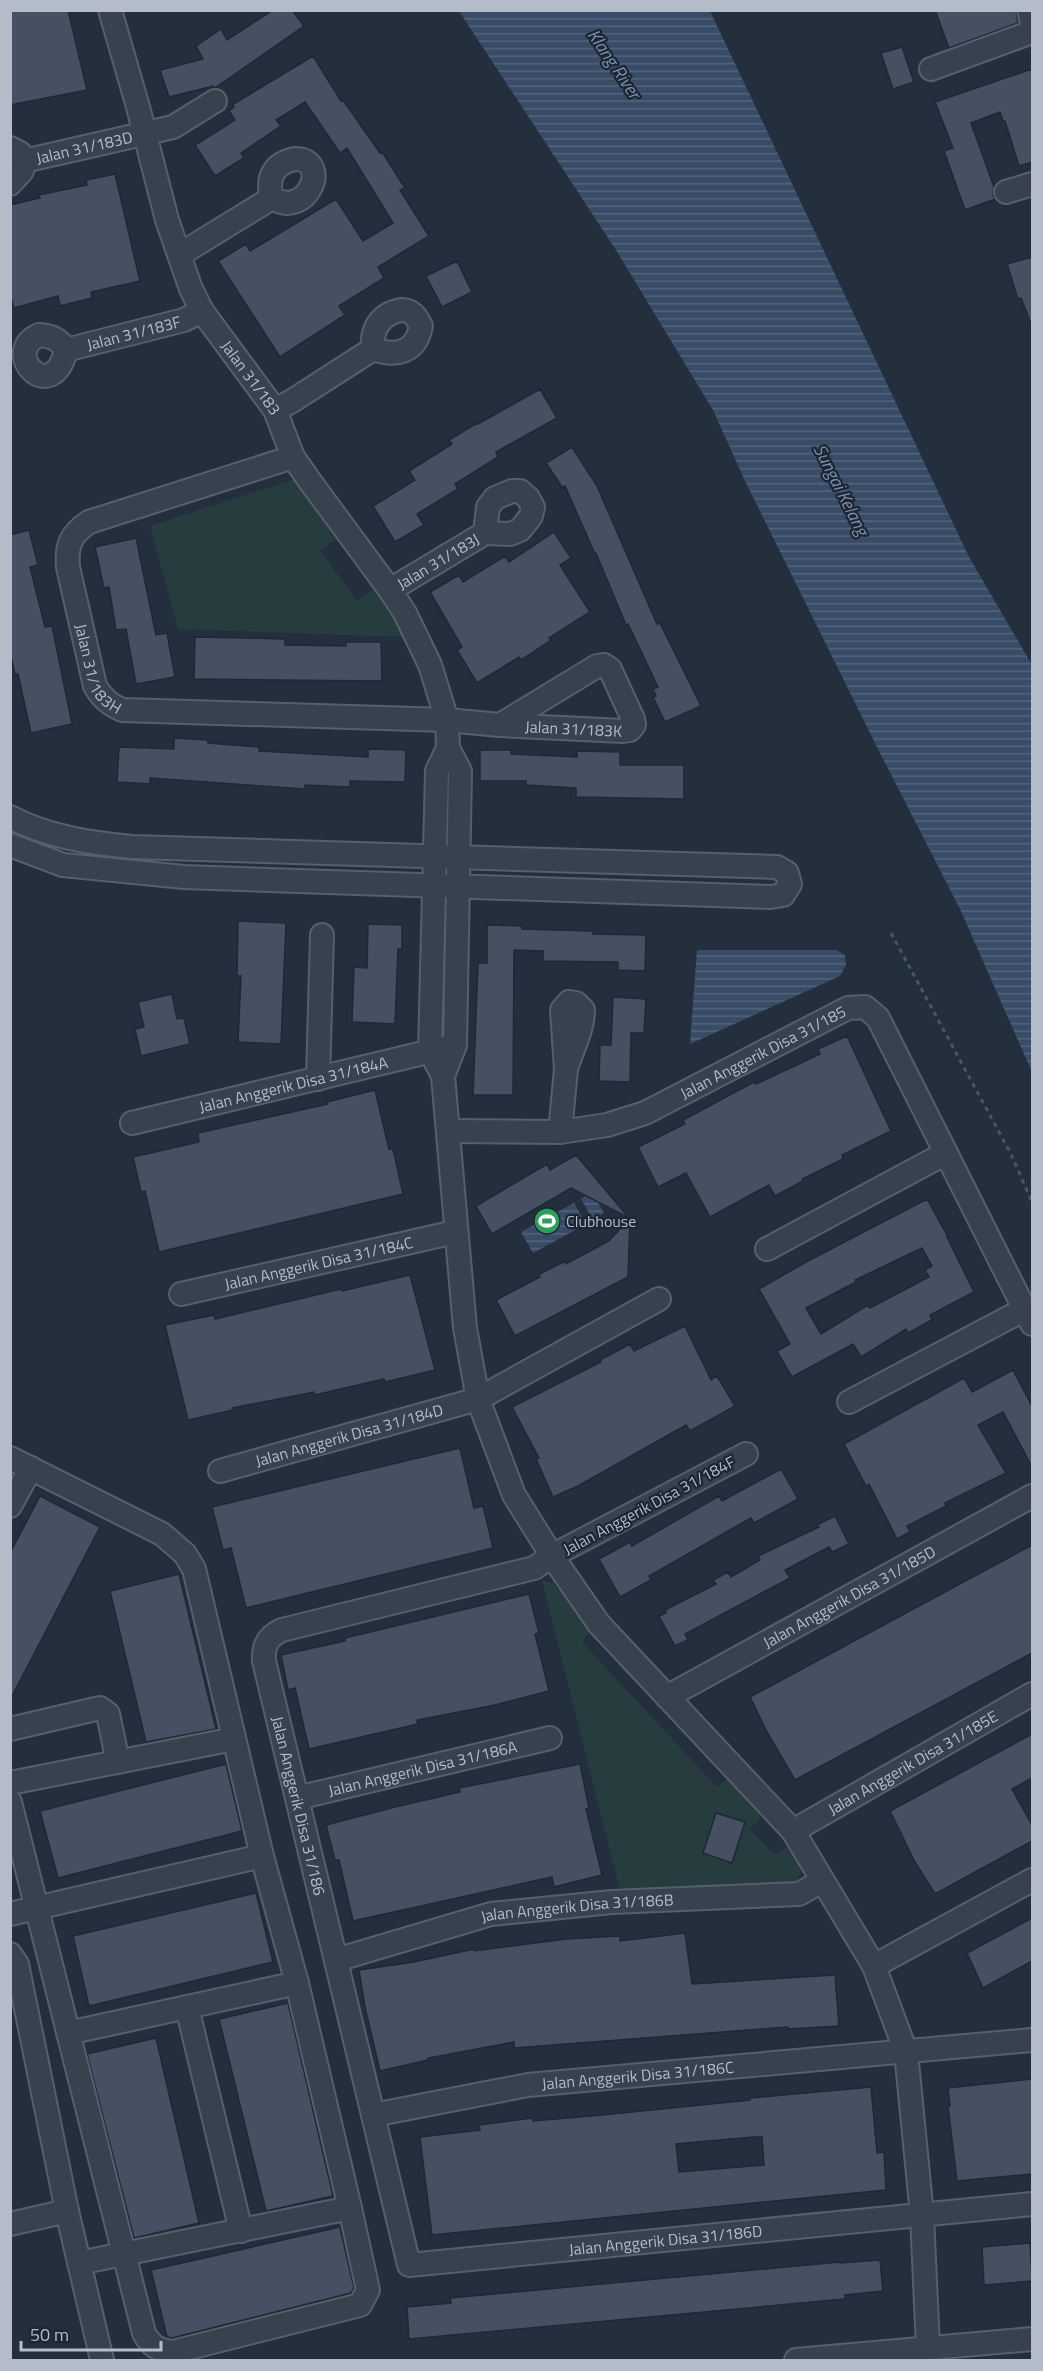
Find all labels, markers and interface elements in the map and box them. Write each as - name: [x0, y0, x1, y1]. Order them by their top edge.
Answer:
- water label: Klang River: [581, 23, 649, 106]
- street label: Jalan 31/183D: [34, 125, 135, 170]
- street label: Jalan 31/183F: [84, 309, 184, 356]
- street label: Jalan 31/183: [215, 335, 287, 420]
- water label: Sungai Kelang: [807, 439, 877, 543]
- street label: Jalan 31/183J: [392, 527, 484, 595]
- street label: Jalan 31/183H: [69, 621, 126, 720]
- street label: Jalan 31/183K: [525, 714, 623, 743]
- street label: Jalan Anggerik Disa 31/185: [676, 999, 850, 1105]
- street label: Jalan Anggerik Disa 31/184A: [197, 1050, 391, 1118]
- sports icon: Clubhouse: [532, 1206, 562, 1236]
- place label: Clubhouse: [566, 1209, 636, 1233]
- street label: Jalan Anggerik Disa 31/184C: [222, 1230, 415, 1296]
- street label: Jalan Anggerik Disa 31/184D: [252, 1397, 446, 1473]
- street label: Jalan Anggerik Disa 31/184F: [559, 1449, 739, 1561]
- street label: Jalan Anggerik Disa 31/185D: [758, 1539, 940, 1654]
- street label: Jalan Anggerik Disa 31/185E: [823, 1704, 1002, 1821]
- street label: Jalan Anggerik Disa 31/186: [266, 1714, 332, 1898]
- street label: Jalan Anggerik Disa 31/186A: [326, 1734, 520, 1802]
- street label: Jalan Anggerik Disa 31/186B: [478, 1887, 674, 1928]
- street label: Jalan Anggerik Disa 31/186C: [541, 2055, 735, 2096]
- street label: Jalan Anggerik Disa 31/186D: [568, 2218, 763, 2261]
- scale bar: [21, 2314, 160, 2352]
- text: 50 m: [30, 2321, 69, 2348]

